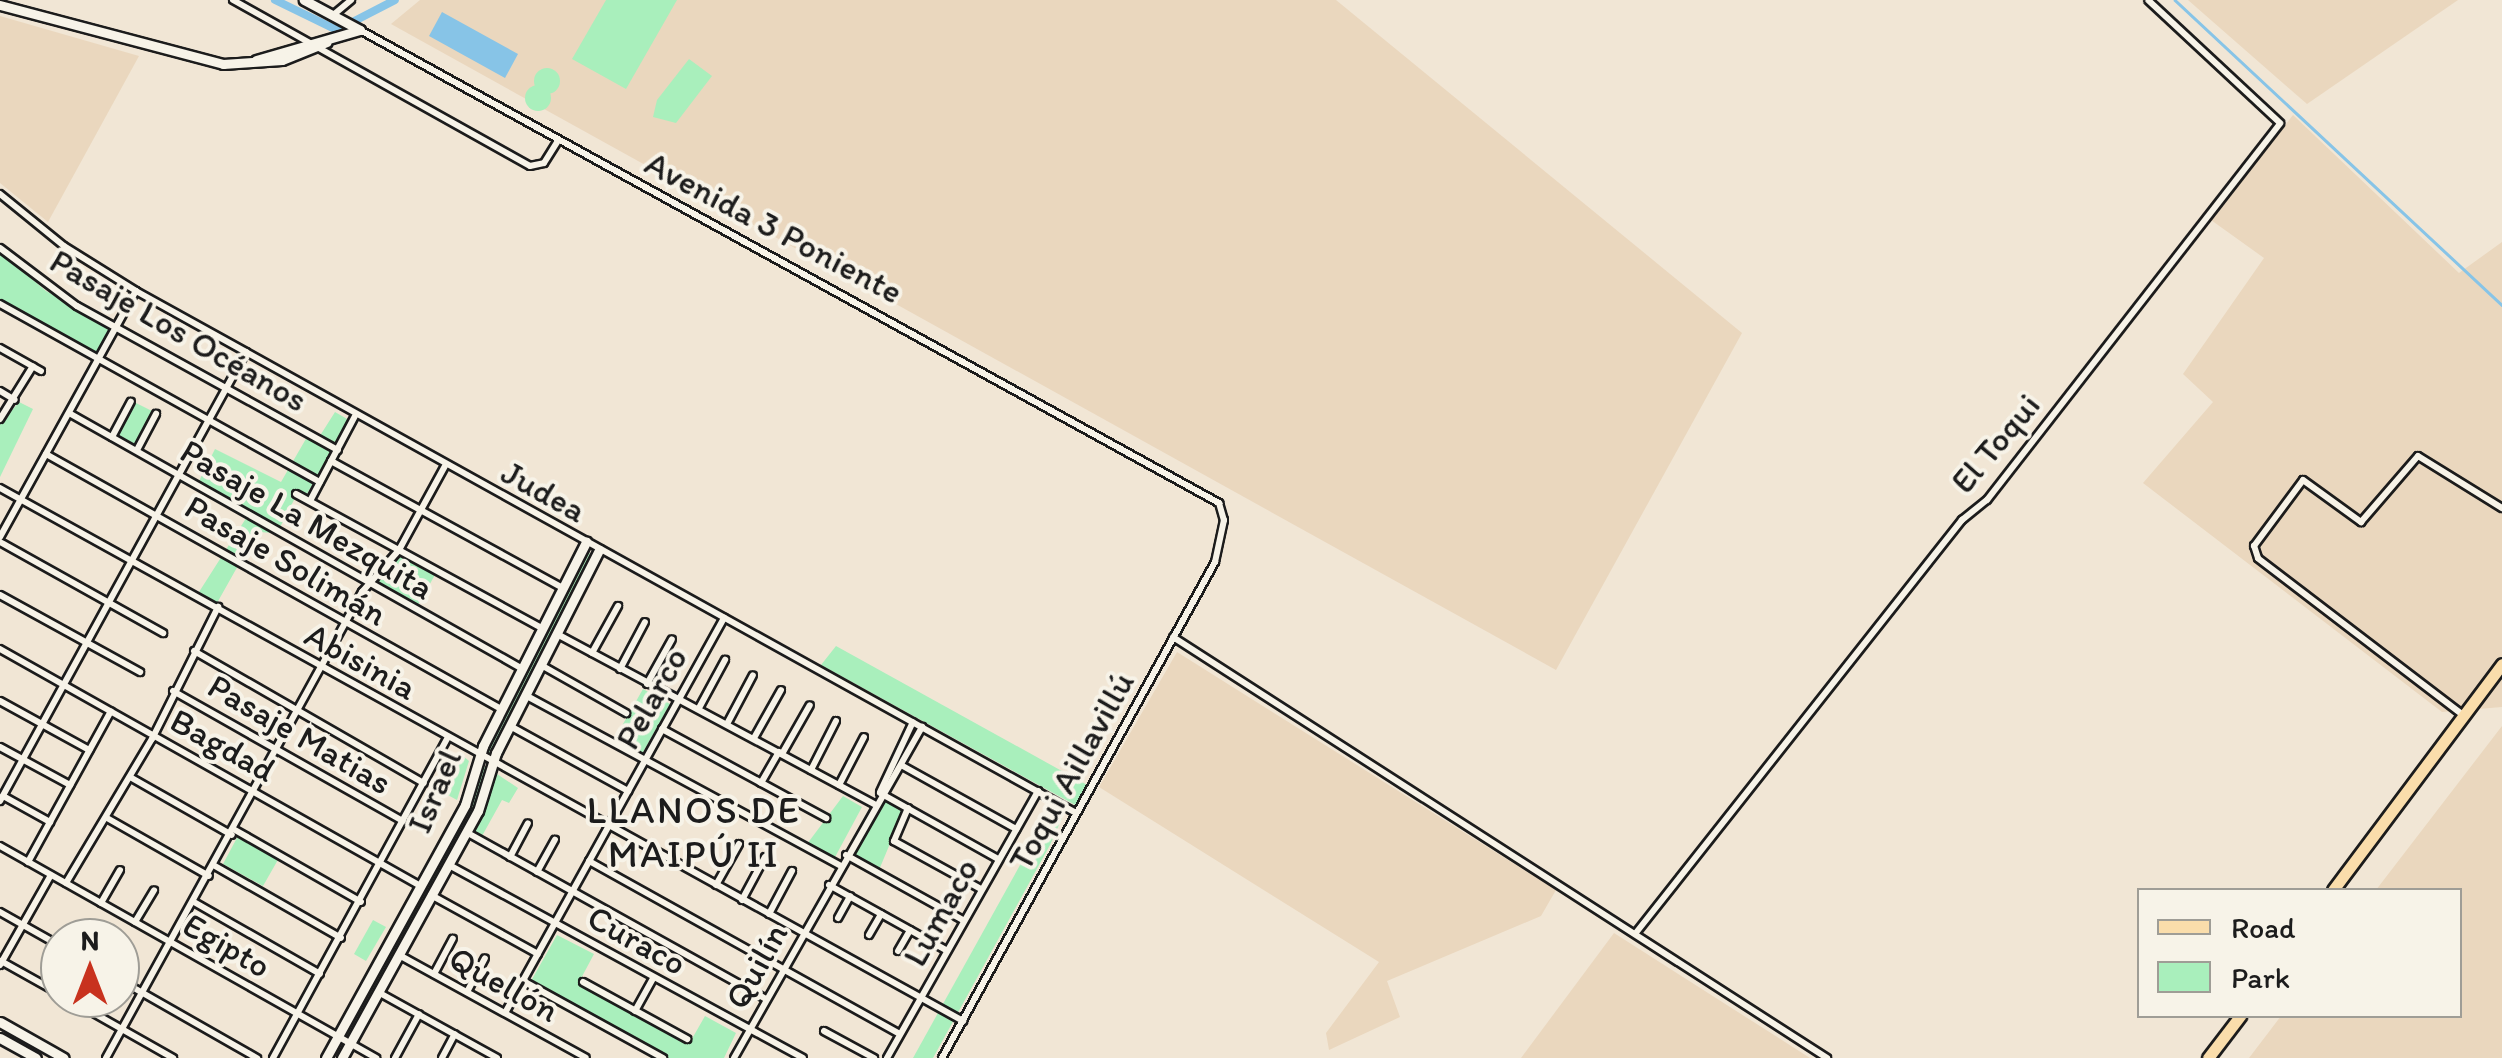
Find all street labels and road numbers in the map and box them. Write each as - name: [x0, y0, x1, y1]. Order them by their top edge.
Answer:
- street label: Avenida 3 Poniente: [638, 141, 910, 313]
- street label: Pasaje Los Océanos: [43, 239, 315, 421]
- street label: El Toqui: [1941, 385, 2049, 501]
- street label: Pasaje La Mezquita: [173, 430, 441, 608]
- street label: Judea: [494, 451, 594, 531]
- street label: Pasaje Solimán: [178, 485, 394, 635]
- street label: Abisinia: [298, 613, 424, 709]
- street label: Pelarco: [606, 640, 696, 756]
- street label: Toqui Aillavillú: [999, 664, 1143, 878]
- street label: Pasaje Matias: [201, 665, 399, 803]
- street label: Bagdad: [163, 699, 283, 791]
- street label: Israel: [398, 743, 470, 839]
- street label: Lumaco: [893, 851, 987, 973]
- street label: Curaco: [580, 896, 694, 984]
- street label: Egipto: [176, 903, 278, 987]
- street label: Quilín: [716, 916, 796, 1016]
- street label: Quellón: [442, 937, 566, 1031]

